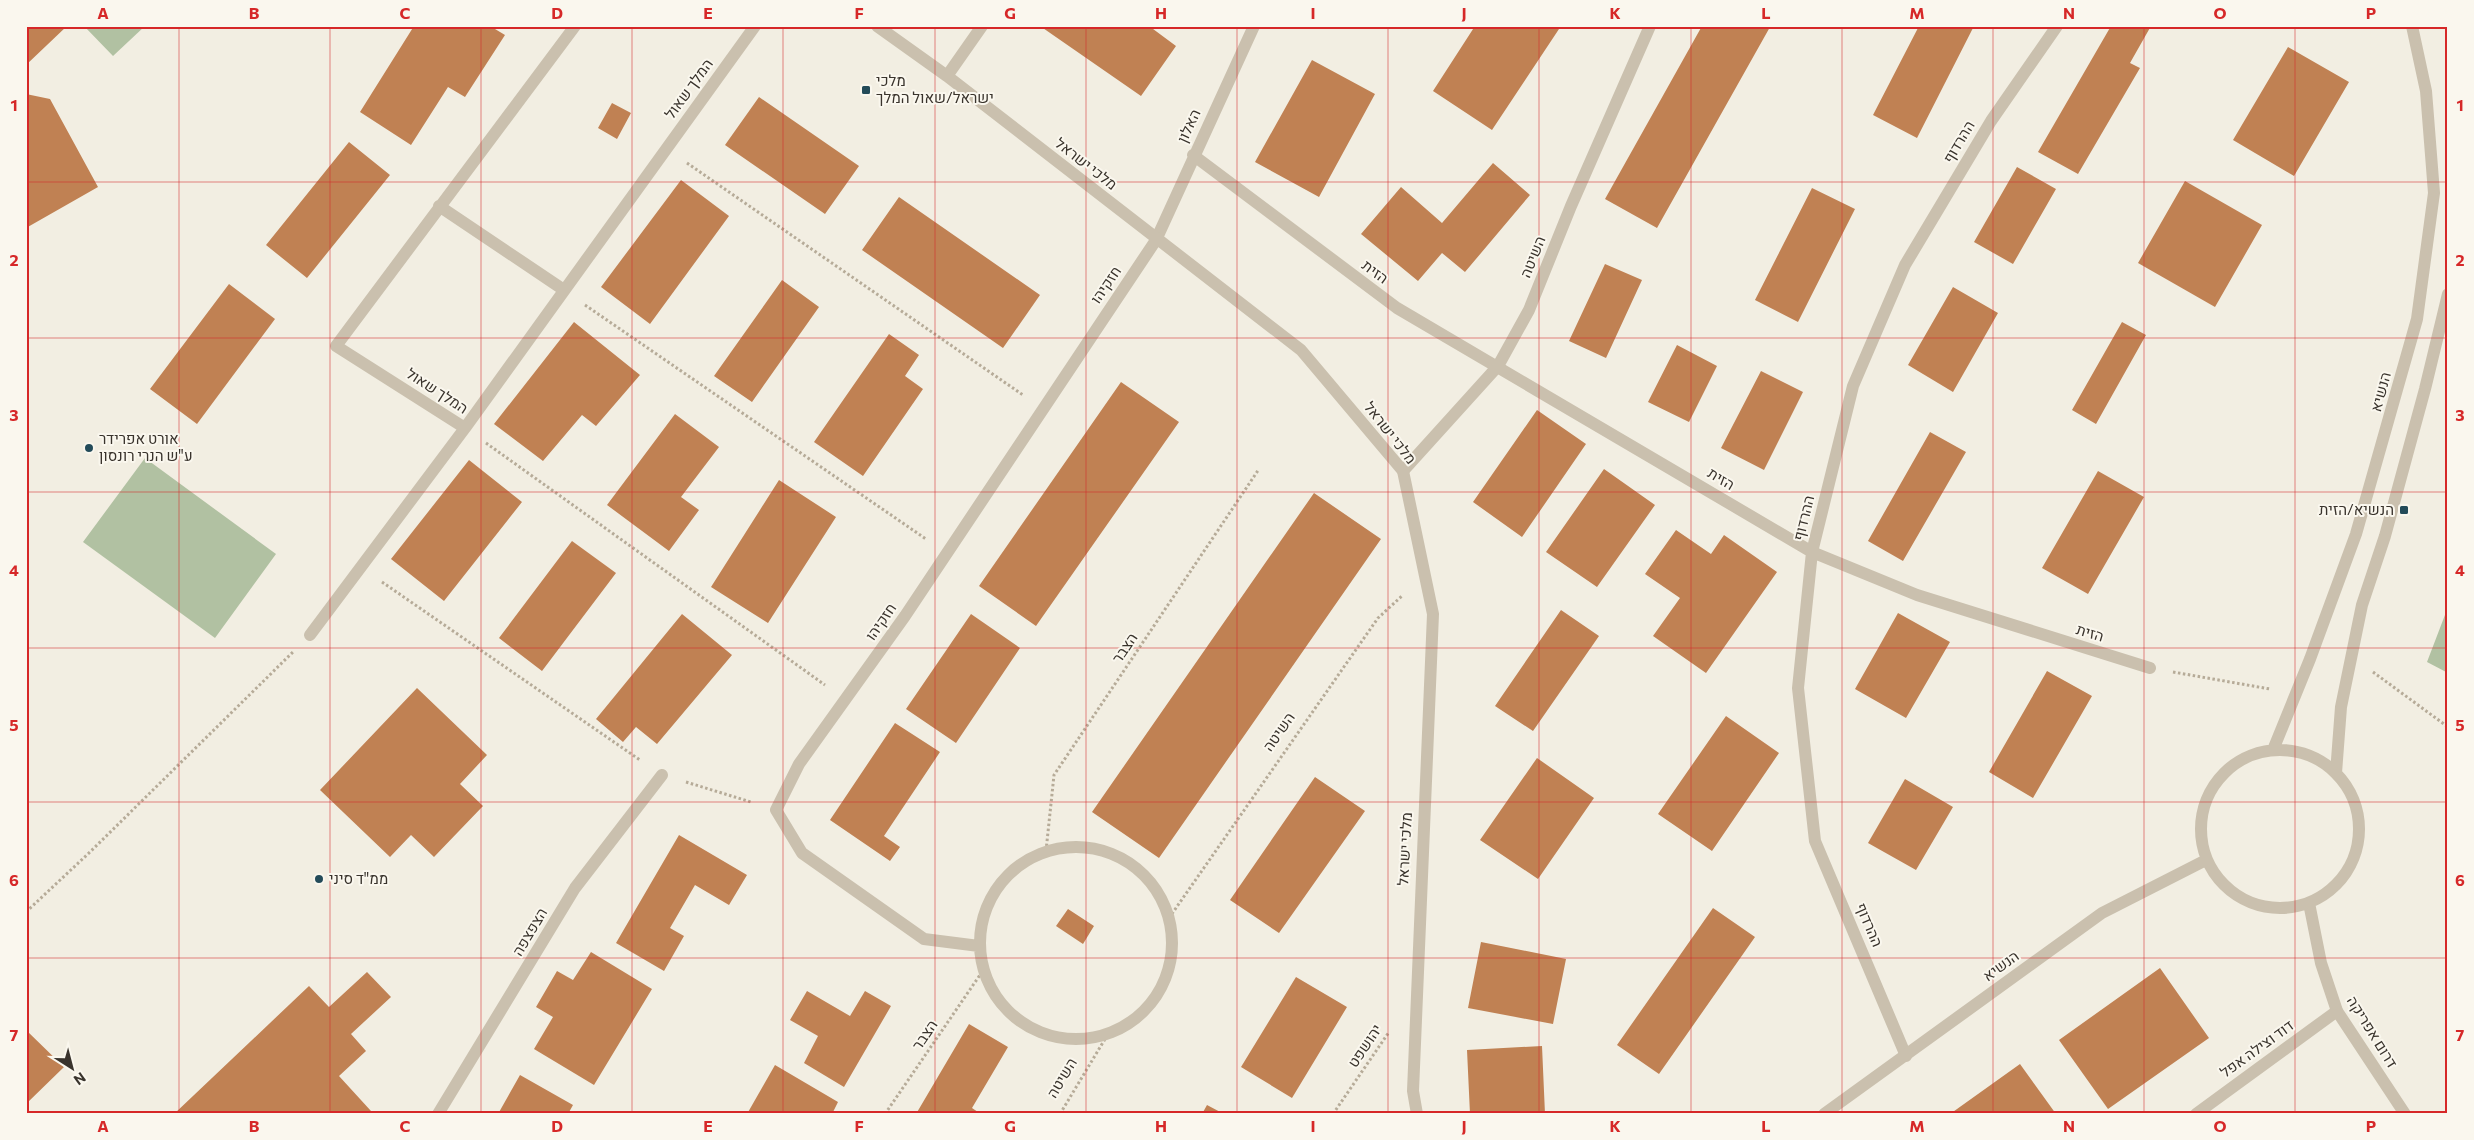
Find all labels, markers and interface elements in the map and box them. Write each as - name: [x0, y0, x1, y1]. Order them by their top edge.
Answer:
- text: A: [97, 3, 109, 22]
- text: B: [249, 3, 260, 22]
- text: C: [400, 3, 411, 22]
- text: D: [551, 3, 563, 22]
- text: E: [703, 3, 713, 22]
- text: F: [854, 3, 864, 22]
- text: G: [1004, 3, 1016, 22]
- text: H: [1155, 3, 1167, 22]
- text: I: [1310, 3, 1316, 22]
- text: J: [1461, 3, 1467, 22]
- text: K: [1609, 3, 1621, 22]
- text: L: [1761, 3, 1771, 22]
- text: M: [1909, 3, 1925, 22]
- text: N: [2063, 3, 2075, 22]
- text: O: [2213, 3, 2227, 22]
- text: P: [2366, 3, 2376, 22]
- street label: המלך שאול: [660, 55, 716, 122]
- place label: מלכי ישראל/שאול המלך: [876, 71, 994, 106]
- marker: מלכי ישראל/שאול המלך: [860, 84, 872, 96]
- text: 1: [10, 95, 18, 114]
- text: 1: [2456, 95, 2464, 114]
- street label: האלון: [1173, 106, 1204, 145]
- street label: ההרדוף: [1939, 117, 1978, 166]
- street label: מלכי ישראל: [1052, 133, 1121, 193]
- street label: השיטה: [1516, 233, 1549, 280]
- text: 2: [9, 250, 19, 269]
- text: 2: [2455, 250, 2465, 269]
- street label: הזית: [1359, 256, 1392, 287]
- street label: חזקיהו: [1086, 262, 1124, 307]
- street label: המלך שאול: [403, 364, 472, 417]
- street label: הנשיא: [2366, 370, 2394, 414]
- street label: מלכי ישראל: [1361, 398, 1421, 467]
- text: 3: [9, 405, 19, 424]
- text: 3: [2455, 405, 2465, 424]
- place label: אורט אפרידר ע"ש הנרי רונסון: [99, 429, 193, 464]
- marker: אורט אפרידר ע"ש הנרי רונסון: [83, 442, 95, 454]
- street label: הזית: [1705, 463, 1738, 493]
- street label: ההרדוף: [1789, 493, 1817, 542]
- place label: הנשיא/הזית: [2319, 500, 2394, 518]
- marker: הנשיא/הזית: [2398, 504, 2410, 516]
- text: 4: [9, 560, 19, 579]
- text: 4: [2455, 560, 2465, 579]
- street label: חזקיהו: [861, 599, 899, 644]
- street label: הזית: [2074, 619, 2106, 645]
- street label: הצבר: [1108, 629, 1141, 666]
- street label: השיטה: [1258, 709, 1298, 754]
- text: 5: [9, 715, 19, 734]
- text: 5: [2455, 715, 2465, 734]
- street label: מלכי ישראל: [1393, 812, 1415, 886]
- place label: ממ"ד סיני: [329, 869, 388, 887]
- text: 6: [9, 870, 19, 889]
- text: 6: [2455, 870, 2465, 889]
- marker: ממ"ד סיני: [313, 873, 325, 885]
- street label: ההרדוף: [1853, 900, 1887, 949]
- street label: הצפצפה: [508, 904, 550, 959]
- street label: הנשיא: [1979, 946, 2022, 984]
- street label: דרום אפריקה: [2344, 992, 2402, 1071]
- street label: דוד וצילה אפל: [2216, 1015, 2297, 1081]
- street label: הצבר: [908, 1016, 941, 1053]
- street label: יהושפט: [1343, 1020, 1385, 1071]
- text: 7: [10, 1025, 19, 1044]
- text: 7: [2456, 1025, 2465, 1044]
- north arrow: [48, 1042, 98, 1092]
- street label: השיטה: [1042, 1054, 1080, 1101]
- text: N: [71, 1069, 89, 1089]
- text: A: [97, 1116, 109, 1135]
- text: B: [249, 1116, 260, 1135]
- text: C: [400, 1116, 411, 1135]
- text: D: [551, 1116, 563, 1135]
- text: E: [703, 1116, 713, 1135]
- text: F: [854, 1116, 864, 1135]
- text: G: [1004, 1116, 1016, 1135]
- text: H: [1155, 1116, 1167, 1135]
- text: I: [1310, 1116, 1316, 1135]
- text: J: [1461, 1116, 1467, 1135]
- text: K: [1609, 1116, 1621, 1135]
- text: L: [1761, 1116, 1771, 1135]
- text: M: [1909, 1116, 1925, 1135]
- text: N: [2063, 1116, 2075, 1135]
- text: O: [2213, 1116, 2227, 1135]
- text: P: [2366, 1116, 2376, 1135]

